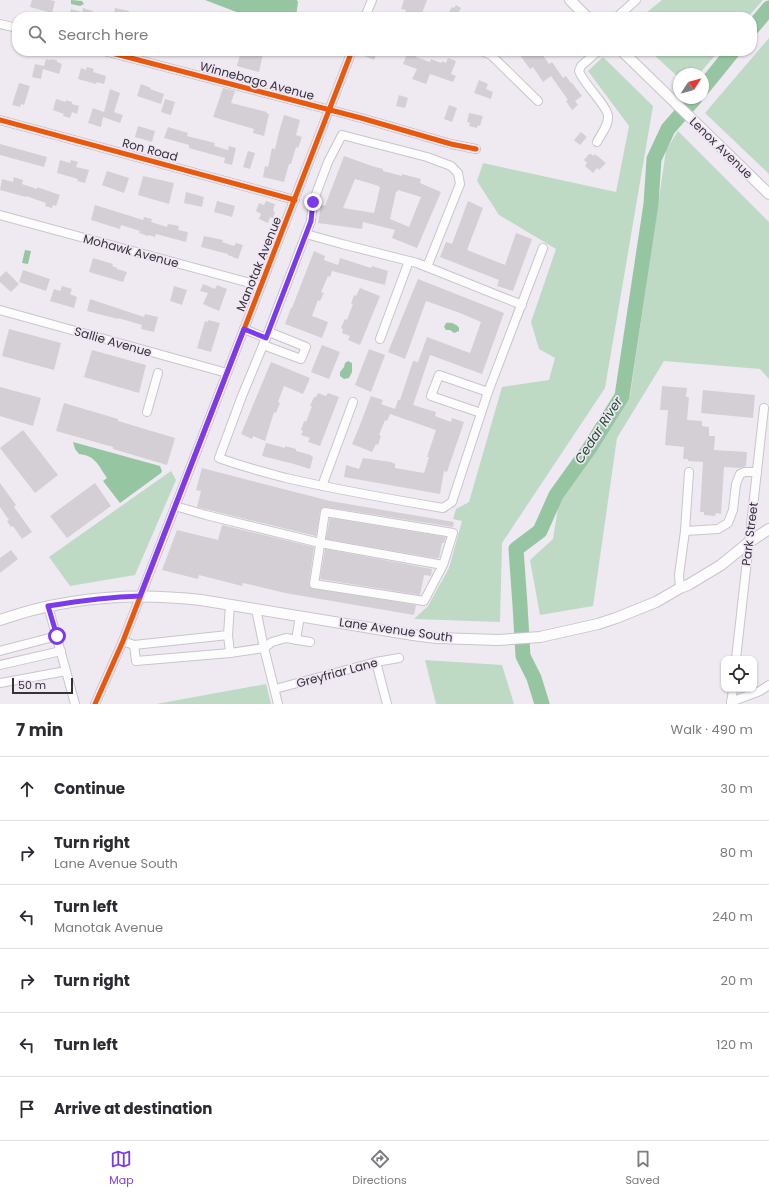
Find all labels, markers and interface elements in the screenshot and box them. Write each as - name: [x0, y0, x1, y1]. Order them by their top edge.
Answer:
- search box: [12, 12, 757, 56]
- icon: search: [26, 23, 48, 45]
- text: Search here: [58, 24, 148, 45]
- street label: Winnebago Avenue: [198, 57, 316, 104]
- north arrow: [673, 68, 709, 104]
- street label: Lenox Avenue: [686, 113, 757, 182]
- street label: Ron Road: [120, 134, 180, 165]
- route end: [304, 193, 322, 211]
- street label: Manotak Avenue: [232, 214, 285, 314]
- street label: Mohawk Avenue: [82, 230, 181, 271]
- street label: Sallie Avenue: [72, 322, 154, 361]
- water label: Cedar River: [570, 392, 628, 467]
- street label: Park Street: [737, 501, 762, 567]
- street label: Lane Avenue South: [338, 613, 454, 646]
- route start: [48, 627, 66, 645]
- street label: Greyfriar Lane: [294, 653, 379, 692]
- map controls: [721, 656, 757, 692]
- button: locate: [721, 656, 757, 692]
- scale bar: [12, 676, 73, 695]
- text: 50 m: [18, 677, 46, 693]
- text: 7 min: [16, 718, 63, 742]
- text: Walk · 490 m: [671, 720, 753, 739]
- icon: ahead: [16, 778, 38, 800]
- text: Continue: [54, 778, 125, 799]
- text: 30 m: [720, 779, 753, 798]
- text: Turn right: [54, 832, 130, 853]
- icon: right: [16, 842, 38, 864]
- text: 80 m: [720, 843, 753, 862]
- text: Lane Avenue South: [54, 854, 178, 873]
- text: Turn left: [54, 896, 118, 917]
- icon: left: [16, 906, 38, 928]
- text: 240 m: [712, 907, 753, 926]
- text: Manotak Avenue: [54, 918, 163, 937]
- icon: right: [16, 970, 38, 992]
- text: Turn right: [54, 970, 130, 991]
- text: 20 m: [720, 971, 753, 990]
- icon: left: [16, 1034, 38, 1056]
- text: Turn left: [54, 1034, 118, 1055]
- text: 120 m: [716, 1035, 753, 1054]
- icon: arrive: [16, 1098, 38, 1120]
- text: Arrive at destination: [54, 1098, 212, 1119]
- tab: Map: [109, 1148, 134, 1189]
- tab: Directions: [352, 1148, 407, 1189]
- tab: Saved: [625, 1148, 660, 1189]

